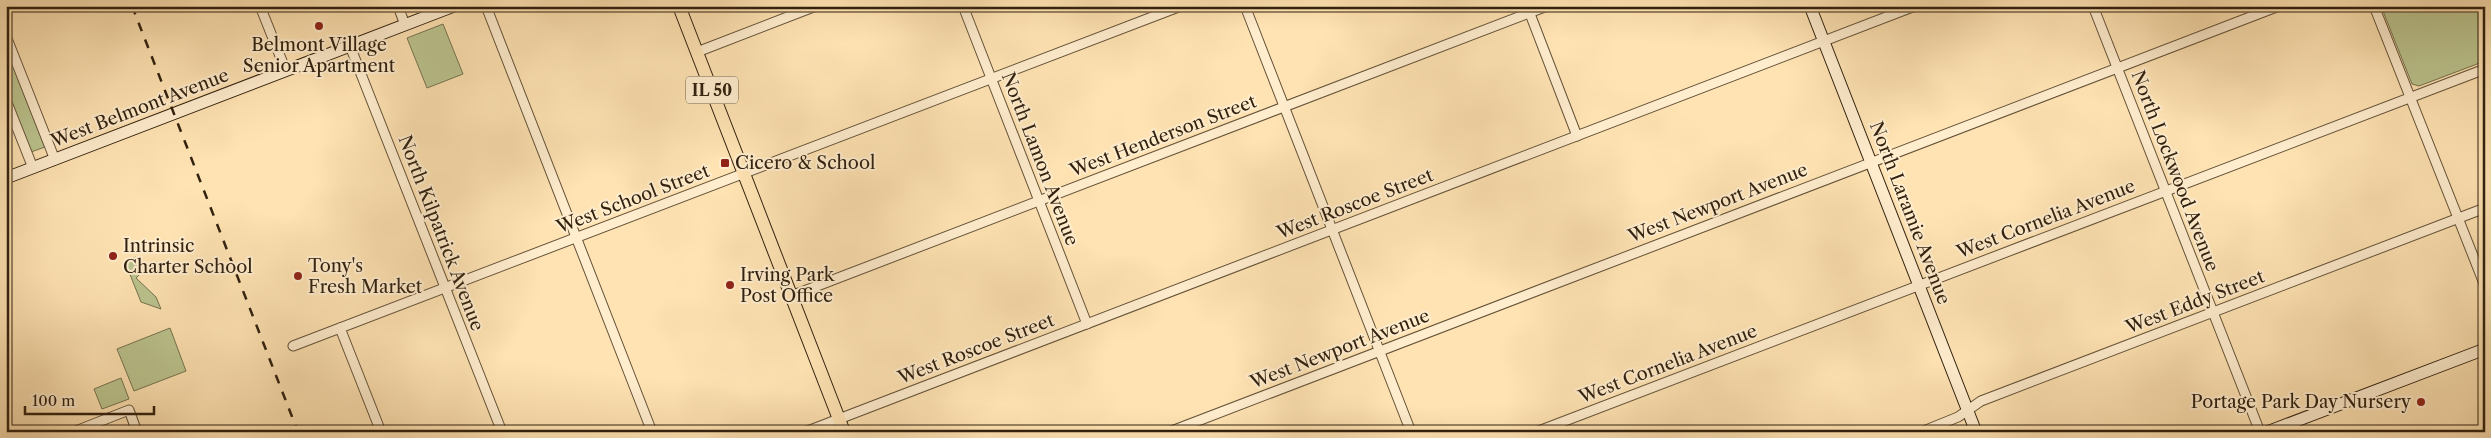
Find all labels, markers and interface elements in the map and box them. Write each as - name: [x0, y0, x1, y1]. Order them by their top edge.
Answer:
- marker: Belmont Village Senior Apartment: [313, 20, 325, 32]
- place label: Belmont Village Senior Apartment: [243, 34, 396, 77]
- street label: West Belmont Avenue: [47, 64, 232, 152]
- street label: North Lockwood Avenue: [2127, 68, 2223, 274]
- street label: North Lamon Avenue: [997, 69, 1083, 249]
- road number: IL 50: [686, 76, 738, 104]
- street label: West Henderson Street: [1066, 90, 1260, 182]
- street label: North Laramie Avenue: [1865, 118, 1955, 308]
- street label: North Kilpatrick Avenue: [393, 132, 489, 334]
- place label: Cicero & School: [735, 152, 875, 174]
- marker: Cicero & School: [719, 157, 731, 169]
- street label: West School Street: [553, 159, 713, 239]
- street label: West Newport Avenue: [1624, 159, 1811, 248]
- street label: West Roscoe Street: [1273, 164, 1437, 244]
- street label: West Cornelia Avenue: [1953, 175, 2138, 264]
- place label: Intrinsic Charter School: [123, 235, 253, 278]
- marker: Intrinsic Charter School: [107, 250, 119, 262]
- place label: Tony's Fresh Market: [308, 255, 423, 298]
- place label: Irving Park Post Office: [740, 264, 836, 307]
- street label: West Eddy Street: [2122, 265, 2268, 339]
- marker: Tony's Fresh Market: [292, 270, 304, 282]
- marker: Irving Park Post Office: [724, 279, 736, 291]
- street label: West Newport Avenue: [1246, 305, 1433, 394]
- street label: West Roscoe Street: [894, 309, 1058, 389]
- street label: West Cornelia Avenue: [1575, 320, 1760, 409]
- scale bar: [25, 383, 154, 415]
- text: 100 m: [32, 391, 75, 410]
- place label: Portage Park Day Nursery: [2191, 391, 2412, 413]
- marker: Portage Park Day Nursery: [2415, 396, 2427, 408]

